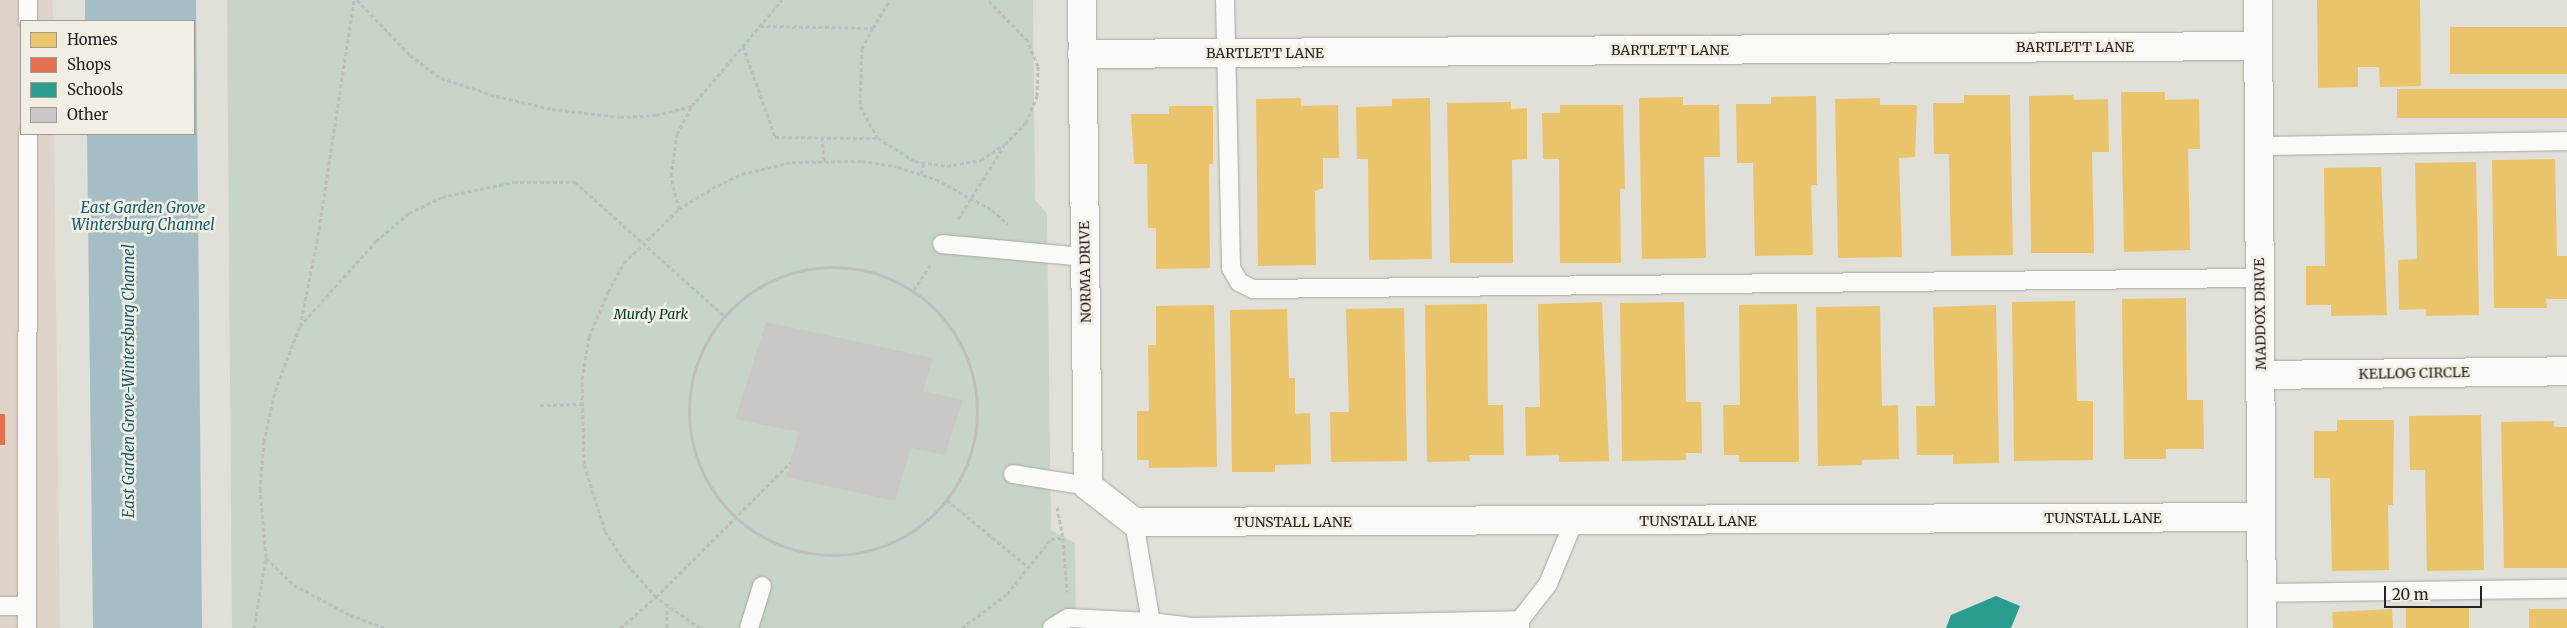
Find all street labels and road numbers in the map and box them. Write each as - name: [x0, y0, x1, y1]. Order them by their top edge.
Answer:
- street label: BARTLETT LANE: [2016, 39, 2134, 55]
- street label: BARTLETT LANE: [1611, 42, 1729, 58]
- street label: BARTLETT LANE: [1206, 45, 1324, 61]
- street label: NORMA DRIVE: [1076, 221, 1094, 323]
- street label: MADDOX DRIVE: [2251, 258, 2269, 370]
- street label: KELLOG CIRCLE: [2358, 364, 2470, 382]
- street label: TUNSTALL LANE: [2044, 510, 2162, 526]
- street label: TUNSTALL LANE: [1639, 513, 1757, 529]
- street label: TUNSTALL LANE: [1234, 514, 1352, 530]

